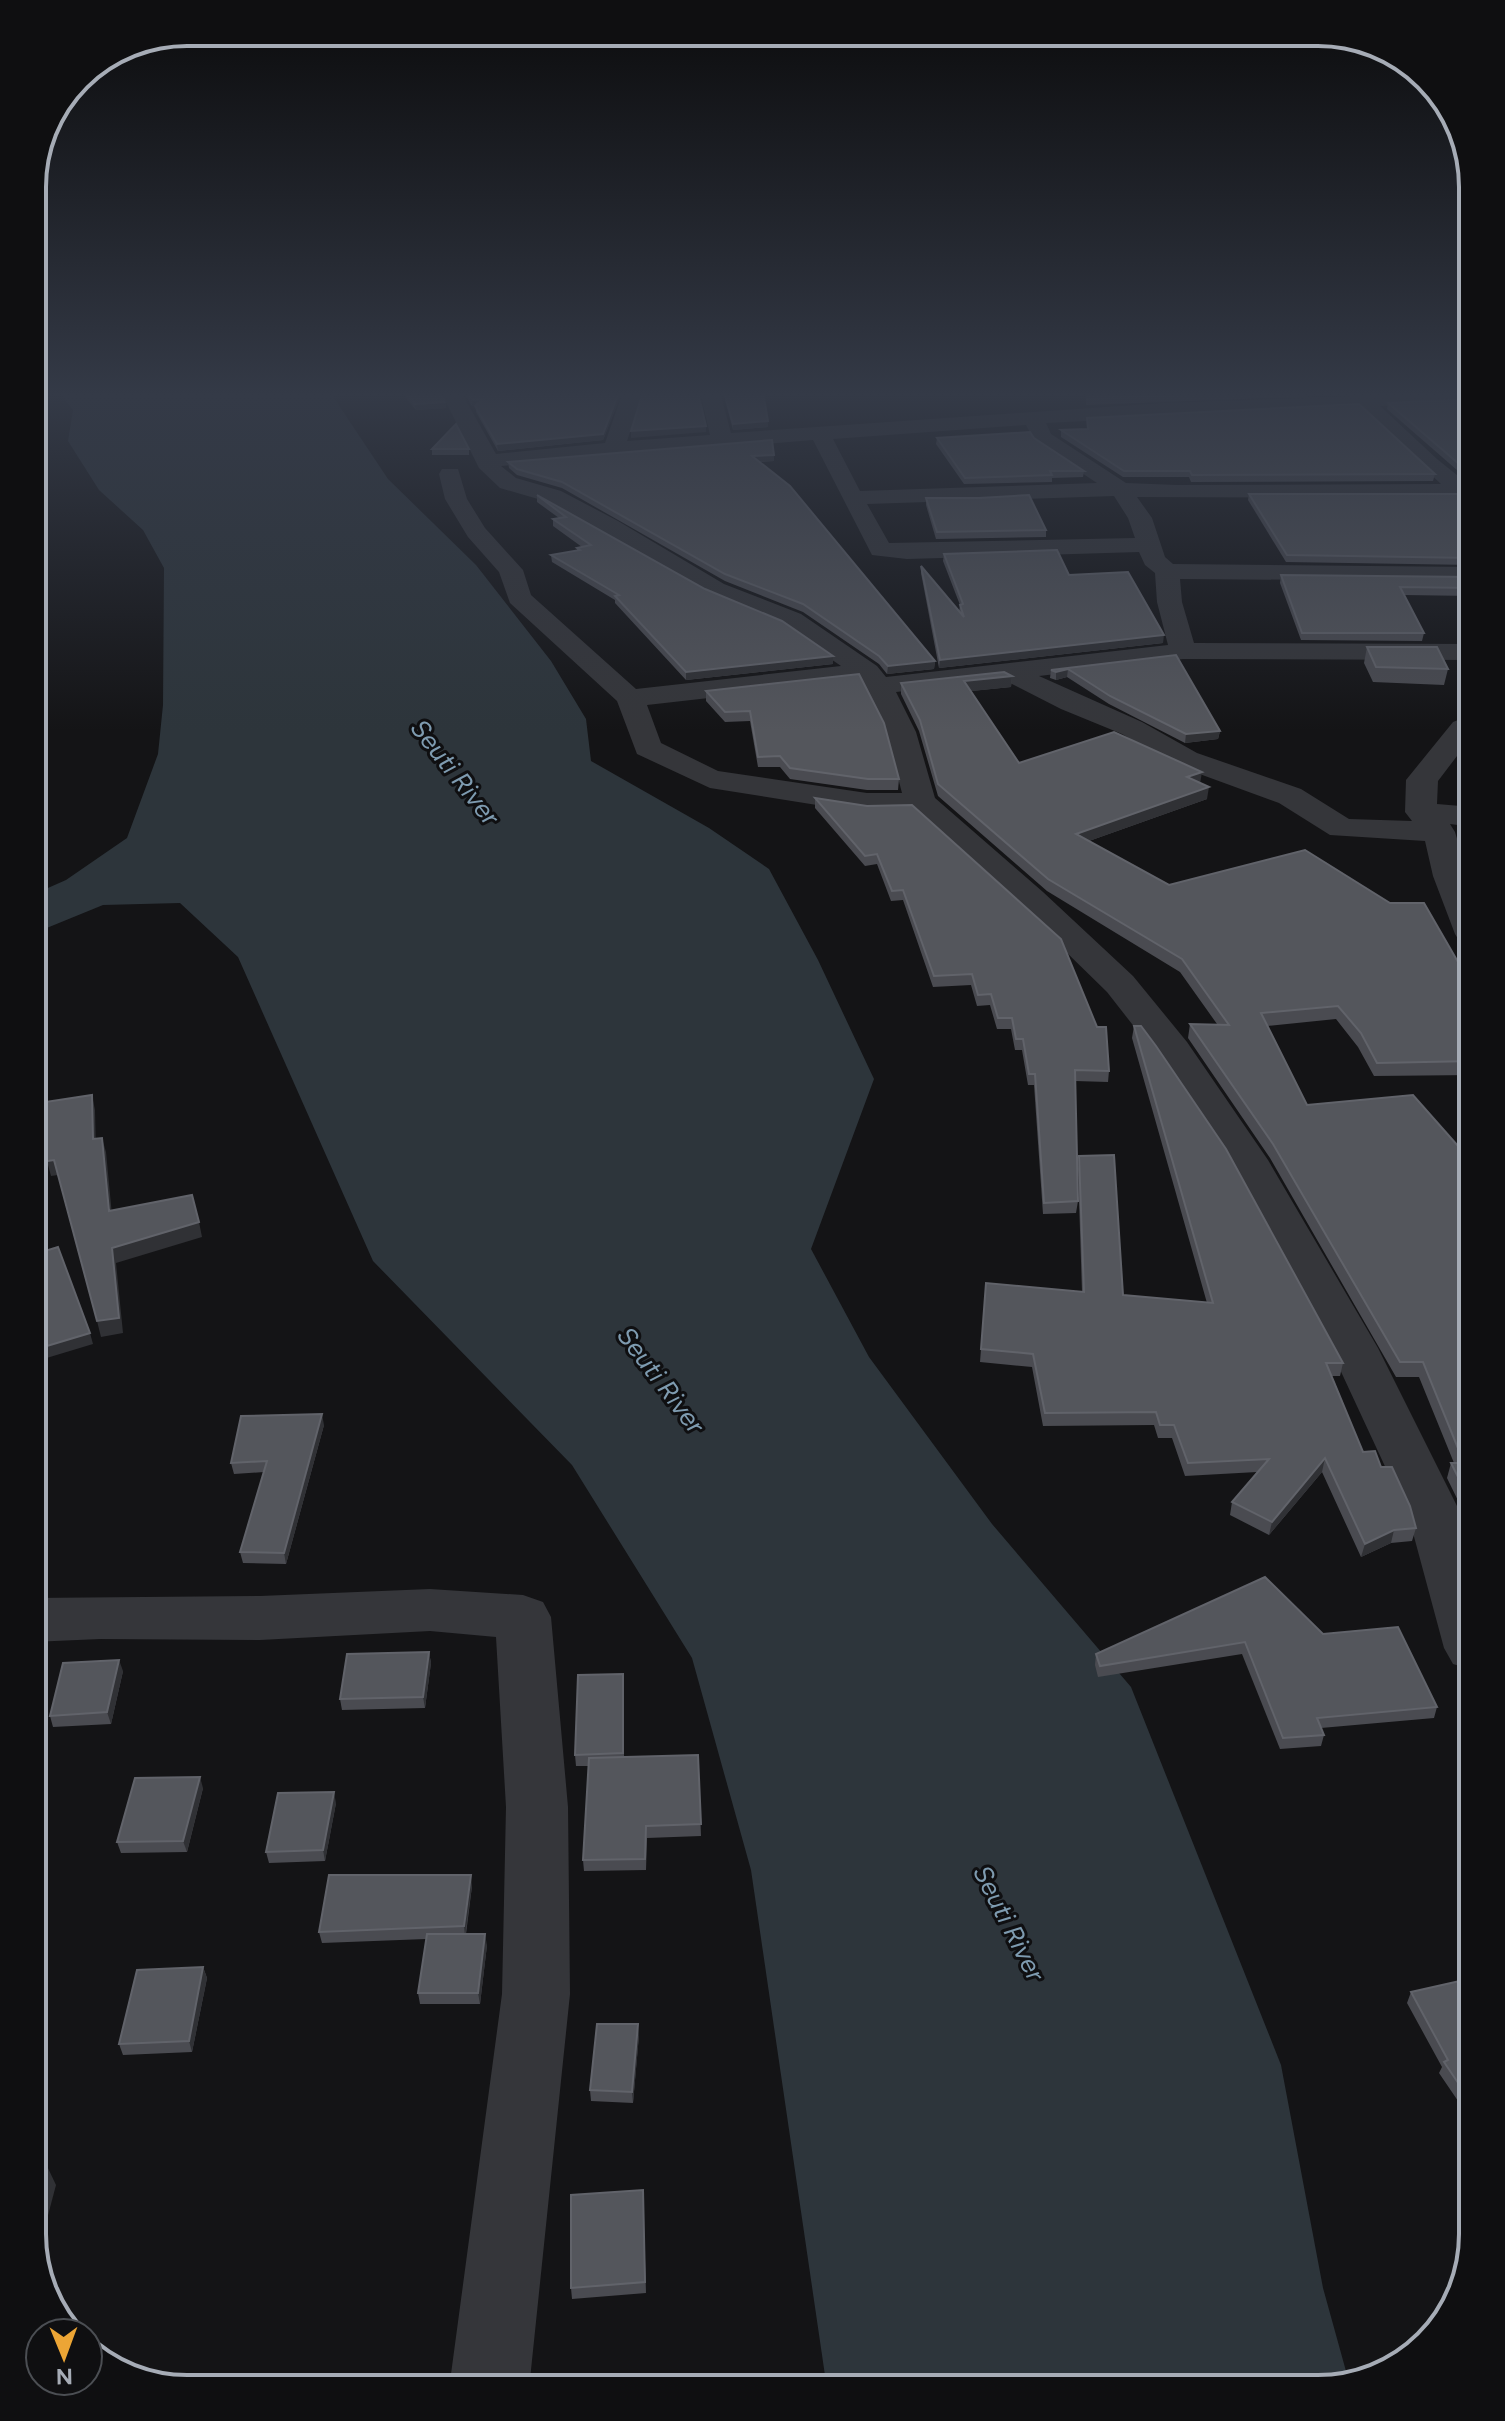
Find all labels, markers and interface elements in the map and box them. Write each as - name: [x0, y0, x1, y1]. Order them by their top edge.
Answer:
- water label: Seuti River: [404, 713, 507, 832]
- water label: Seuti River: [610, 1320, 712, 1441]
- water label: Seuti River: [966, 1860, 1052, 1987]
- north arrow: [24, 2317, 104, 2397]
- text: N: [56, 2363, 73, 2390]

